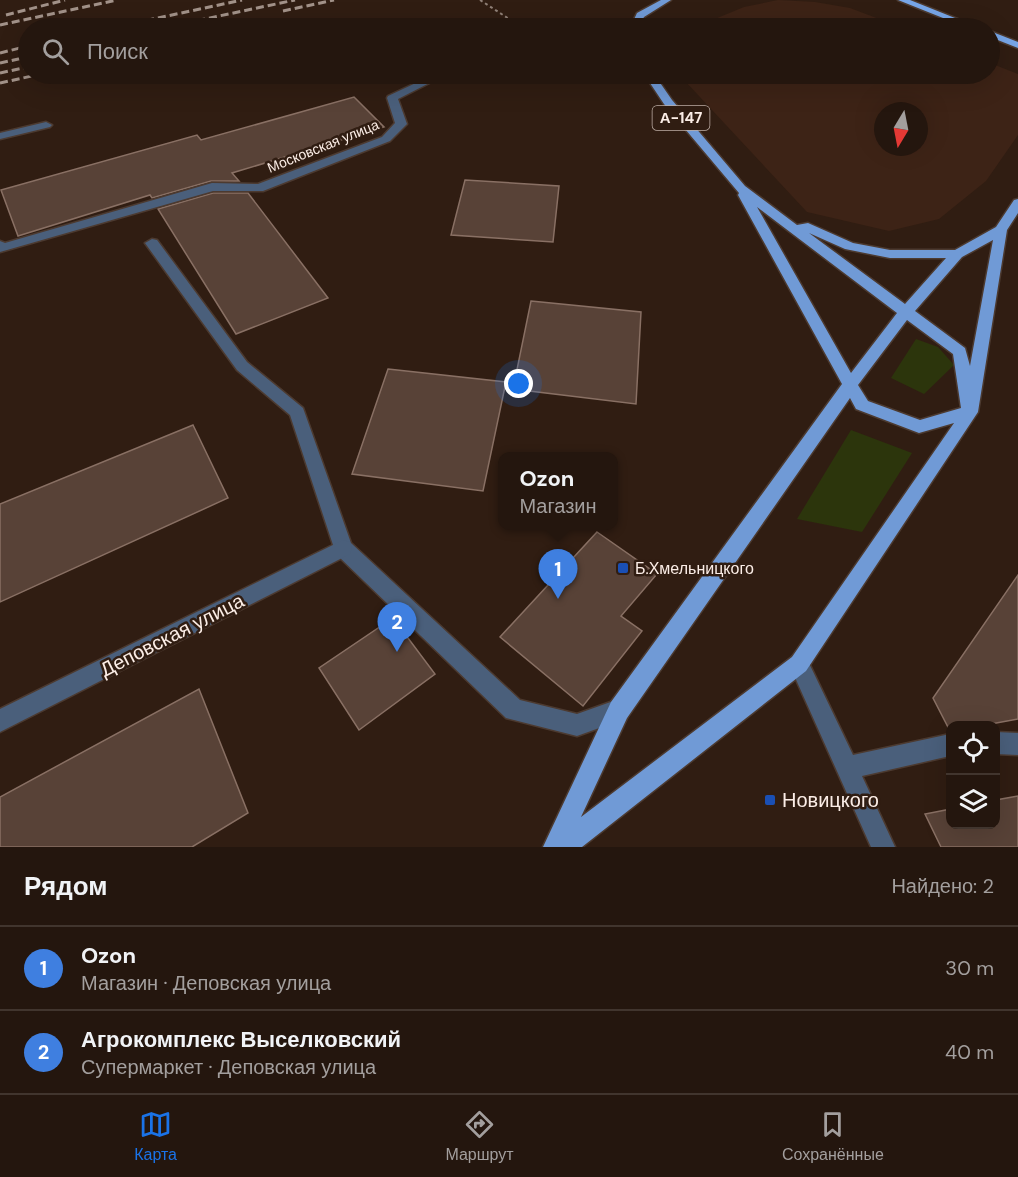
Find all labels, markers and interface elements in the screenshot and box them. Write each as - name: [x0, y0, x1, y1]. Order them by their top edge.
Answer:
- search box: [18, 18, 1000, 84]
- icon: search: [39, 35, 72, 68]
- text: Поиск: [87, 37, 148, 66]
- north arrow: [874, 102, 928, 156]
- road number: А-147: [652, 106, 710, 130]
- street label: Московская улица: [264, 115, 382, 177]
- your location: [504, 369, 533, 398]
- popup: [498, 452, 618, 530]
- text: Ozon: [519, 464, 574, 493]
- text: Магазин: [519, 493, 597, 519]
- pin: 1: [538, 550, 578, 599]
- place label: Б.Хмельницкого: [635, 558, 754, 579]
- marker: Б.Хмельницкого: [616, 561, 630, 575]
- street label: Деповская улица: [95, 587, 249, 683]
- pin: 2: [378, 602, 416, 652]
- map controls: [946, 721, 1000, 829]
- button: locate: [946, 721, 1000, 775]
- button: layers: [946, 775, 1000, 829]
- place label: Новицкого: [782, 787, 879, 813]
- marker: Новицкого: [763, 793, 777, 807]
- text: Рядом: [24, 869, 107, 903]
- text: Найдено: 2: [891, 873, 994, 899]
- text: Ozon: [81, 941, 136, 970]
- text: 1: [40, 955, 47, 981]
- text: 30 m: [945, 955, 994, 981]
- text: Магазин · Деповская улица: [81, 970, 331, 996]
- text: Агрокомплекс Выселковский: [81, 1025, 401, 1054]
- text: 2: [38, 1039, 49, 1065]
- text: 40 m: [945, 1039, 994, 1065]
- text: Супермаркет · Деповская улица: [81, 1054, 376, 1080]
- tab: Карта: [134, 1108, 177, 1165]
- tab: Маршрут: [445, 1108, 514, 1165]
- tab: Сохранённые: [782, 1108, 884, 1165]

